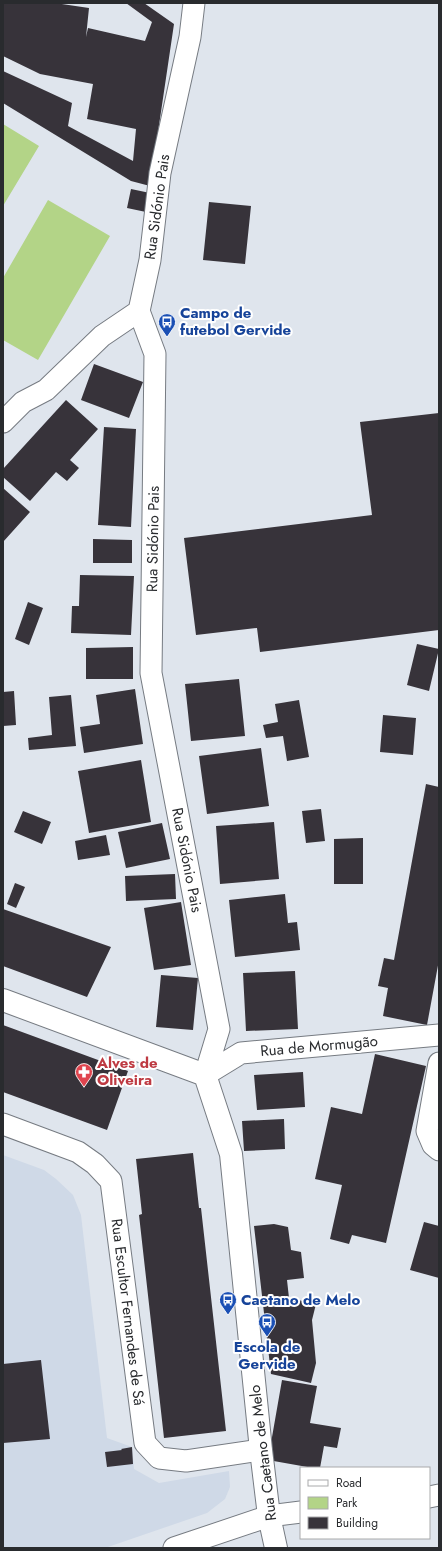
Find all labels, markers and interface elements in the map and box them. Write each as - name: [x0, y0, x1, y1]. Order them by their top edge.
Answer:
- street label: Rua Sidónio Pais: [139, 153, 175, 261]
- place label: Campo de futebol Gervide: [180, 302, 292, 341]
- bus stop icon: Campo de futebol Gervide: [157, 312, 177, 337]
- street label: Rua Sidónio Pais: [141, 486, 165, 592]
- street label: Rua Sidónio Pais: [166, 806, 208, 914]
- street label: Rua de Mormugão: [259, 1030, 379, 1062]
- place label: Alves de Oliveira: [96, 1052, 158, 1091]
- pharmacy icon: Alves de Oliveira: [74, 1062, 94, 1087]
- street label: Rua Escultor Fernandes de Sá: [106, 1217, 150, 1407]
- place label: Caetano de Melo: [241, 1289, 360, 1311]
- bus stop icon: Caetano de Melo: [218, 1290, 238, 1315]
- bus stop icon: Escola de Gervide: [257, 1312, 277, 1337]
- place label: Escola de Gervide: [234, 1336, 301, 1375]
- street label: Rua Caetano de Melo: [244, 1384, 282, 1522]
- legend: [300, 1467, 430, 1539]
- text: Road: [336, 1474, 362, 1492]
- text: Park: [336, 1494, 358, 1512]
- text: Building: [336, 1514, 378, 1532]

